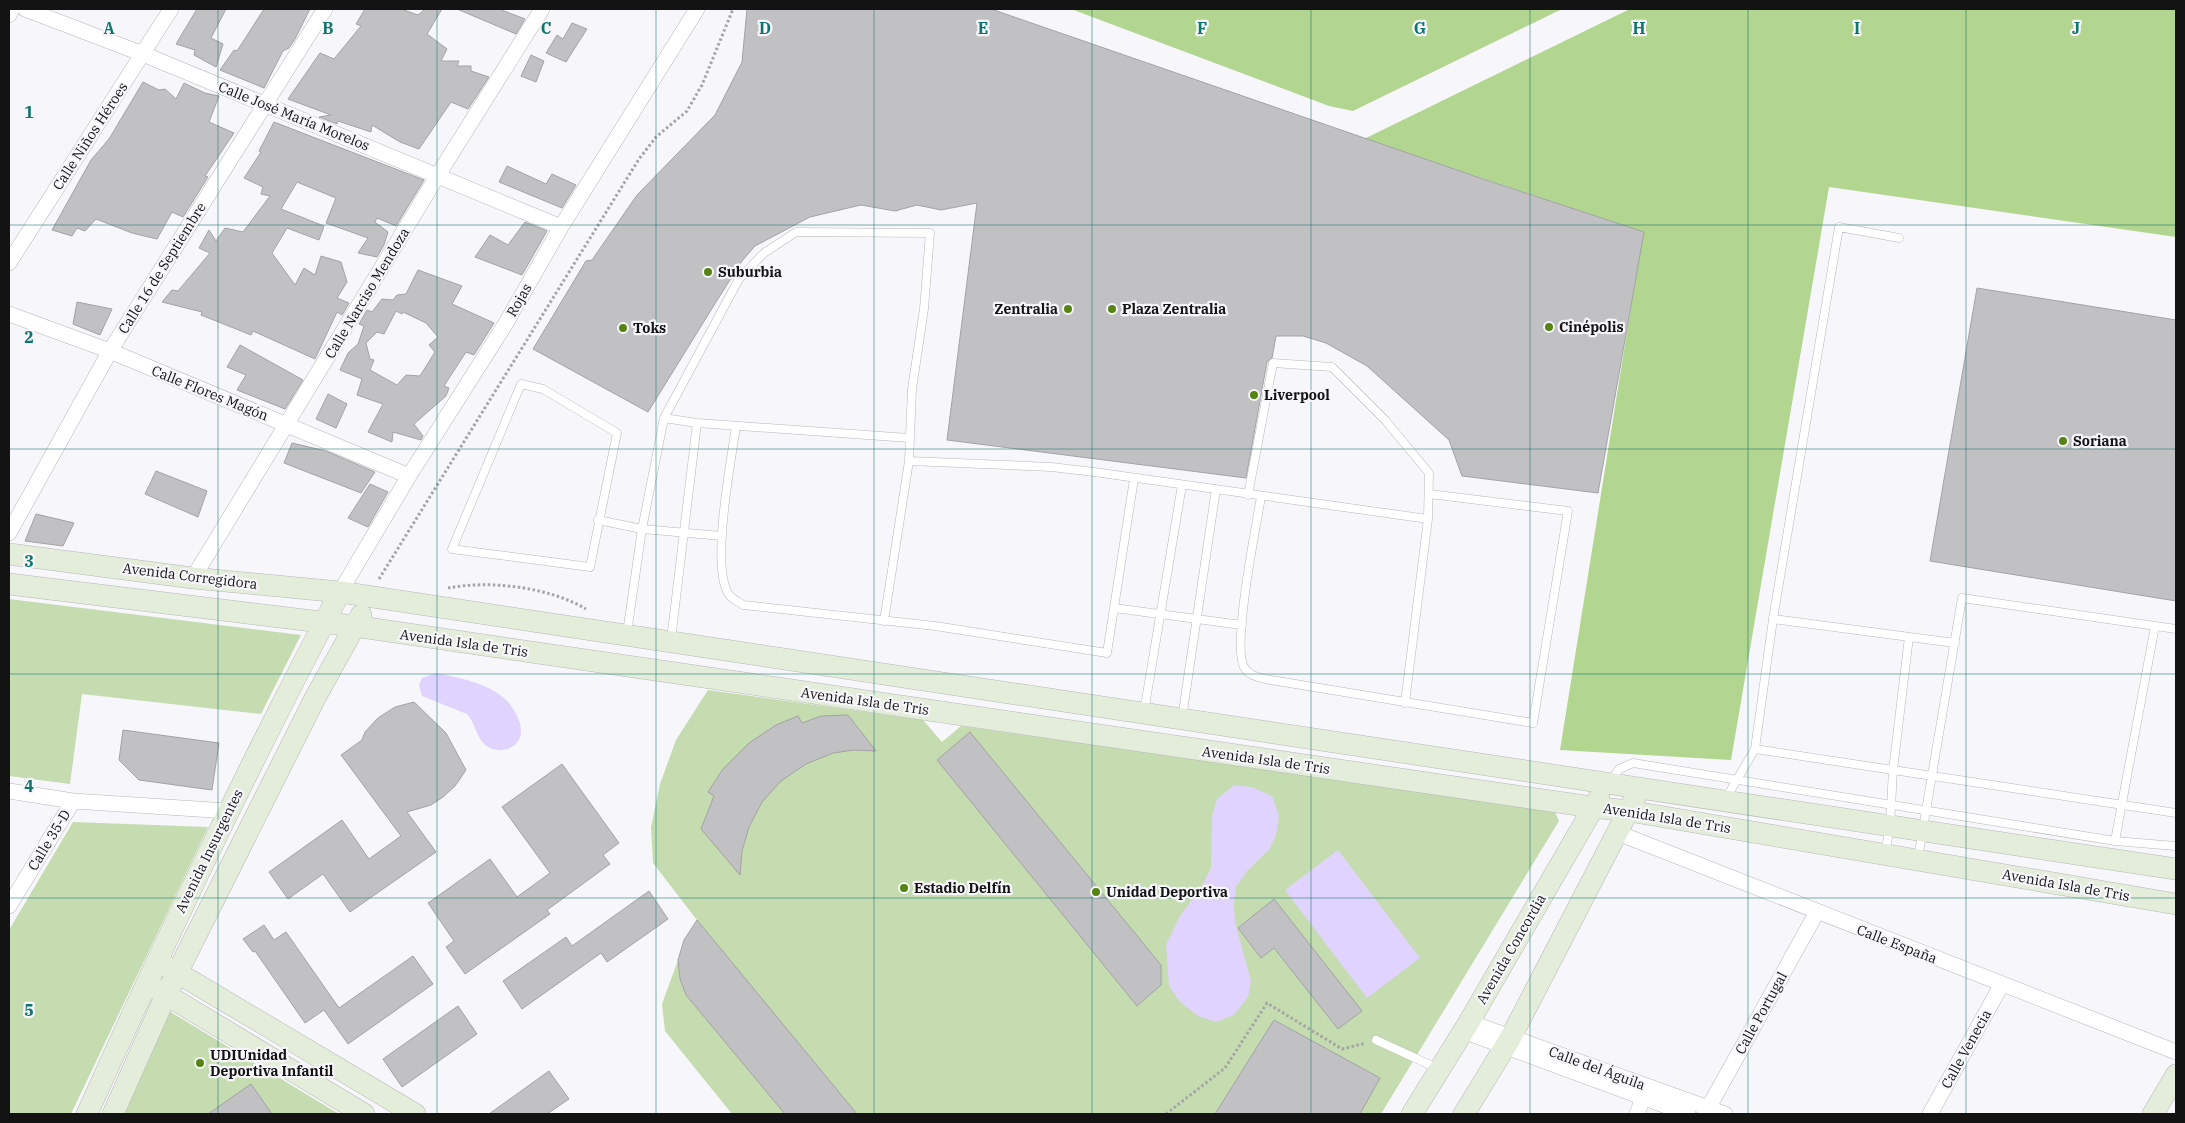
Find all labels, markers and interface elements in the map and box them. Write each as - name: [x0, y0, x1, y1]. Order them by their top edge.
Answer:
- text: A: [103, 18, 115, 38]
- text: B: [322, 18, 334, 38]
- text: C: [541, 18, 551, 38]
- text: D: [759, 18, 771, 38]
- text: E: [978, 18, 988, 38]
- text: F: [1197, 18, 1207, 38]
- text: G: [1414, 18, 1426, 38]
- text: H: [1633, 18, 1646, 38]
- text: I: [1854, 18, 1860, 38]
- text: J: [2072, 18, 2080, 38]
- street label: Calle José María Morelos: [216, 77, 372, 155]
- street label: Calle Niños Héroes: [48, 79, 132, 193]
- text: 1: [24, 102, 34, 122]
- street label: Calle 16 de Septiembre: [114, 199, 210, 337]
- street label: Calle Narciso Mendoza: [321, 224, 413, 362]
- place label: Suburbia: [718, 263, 782, 281]
- marker: Suburbia: [702, 266, 714, 278]
- street label: Rojas: [502, 280, 536, 320]
- place label: Zentralia: [994, 300, 1058, 318]
- place label: Plaza Zentralia: [1122, 300, 1226, 318]
- marker: Zentralia: [1062, 303, 1074, 315]
- marker: Plaza Zentralia: [1106, 303, 1118, 315]
- place label: Cinépolis: [1559, 318, 1624, 336]
- place label: Toks: [633, 319, 666, 337]
- marker: Cinépolis: [1543, 321, 1555, 333]
- marker: Toks: [617, 322, 629, 334]
- text: 2: [24, 327, 34, 347]
- street label: Calle Flores Magón: [149, 361, 271, 425]
- place label: Liverpool: [1264, 386, 1330, 404]
- marker: Liverpool: [1248, 389, 1260, 401]
- place label: Soriana: [2073, 432, 2127, 450]
- marker: Soriana: [2057, 435, 2069, 447]
- text: 3: [24, 551, 34, 571]
- street label: Avenida Corregidora: [121, 559, 259, 593]
- street label: Avenida Isla de Tris: [399, 625, 529, 661]
- street label: Avenida Isla de Tris: [800, 683, 930, 719]
- street label: Avenida Isla de Tris: [1201, 742, 1331, 778]
- text: 4: [24, 776, 34, 796]
- street label: Avenida Insurgentes: [171, 786, 247, 916]
- street label: Avenida Isla de Tris: [1602, 799, 1732, 837]
- street label: Calle 35-D: [24, 806, 74, 874]
- street label: Avenida Isla de Tris: [2001, 865, 2131, 905]
- place label: Estadio Delfín: [914, 879, 1011, 897]
- marker: Estadio Delfín: [898, 882, 910, 894]
- place label: Unidad Deportiva: [1106, 883, 1228, 901]
- marker: Unidad Deportiva: [1090, 886, 1102, 898]
- street label: Avenida Concordia: [1472, 890, 1550, 1007]
- street label: Calle España: [1854, 920, 1940, 968]
- street label: Calle Portugal: [1731, 969, 1791, 1057]
- text: 5: [24, 1000, 34, 1020]
- street label: Calle Venecia: [1937, 1006, 1995, 1092]
- street label: Calle del Águila: [1546, 1041, 1648, 1094]
- place label: UDIUnidad Deportiva Infantil: [210, 1046, 334, 1080]
- marker: UDIUnidad Deportiva Infantil: [194, 1057, 206, 1069]

